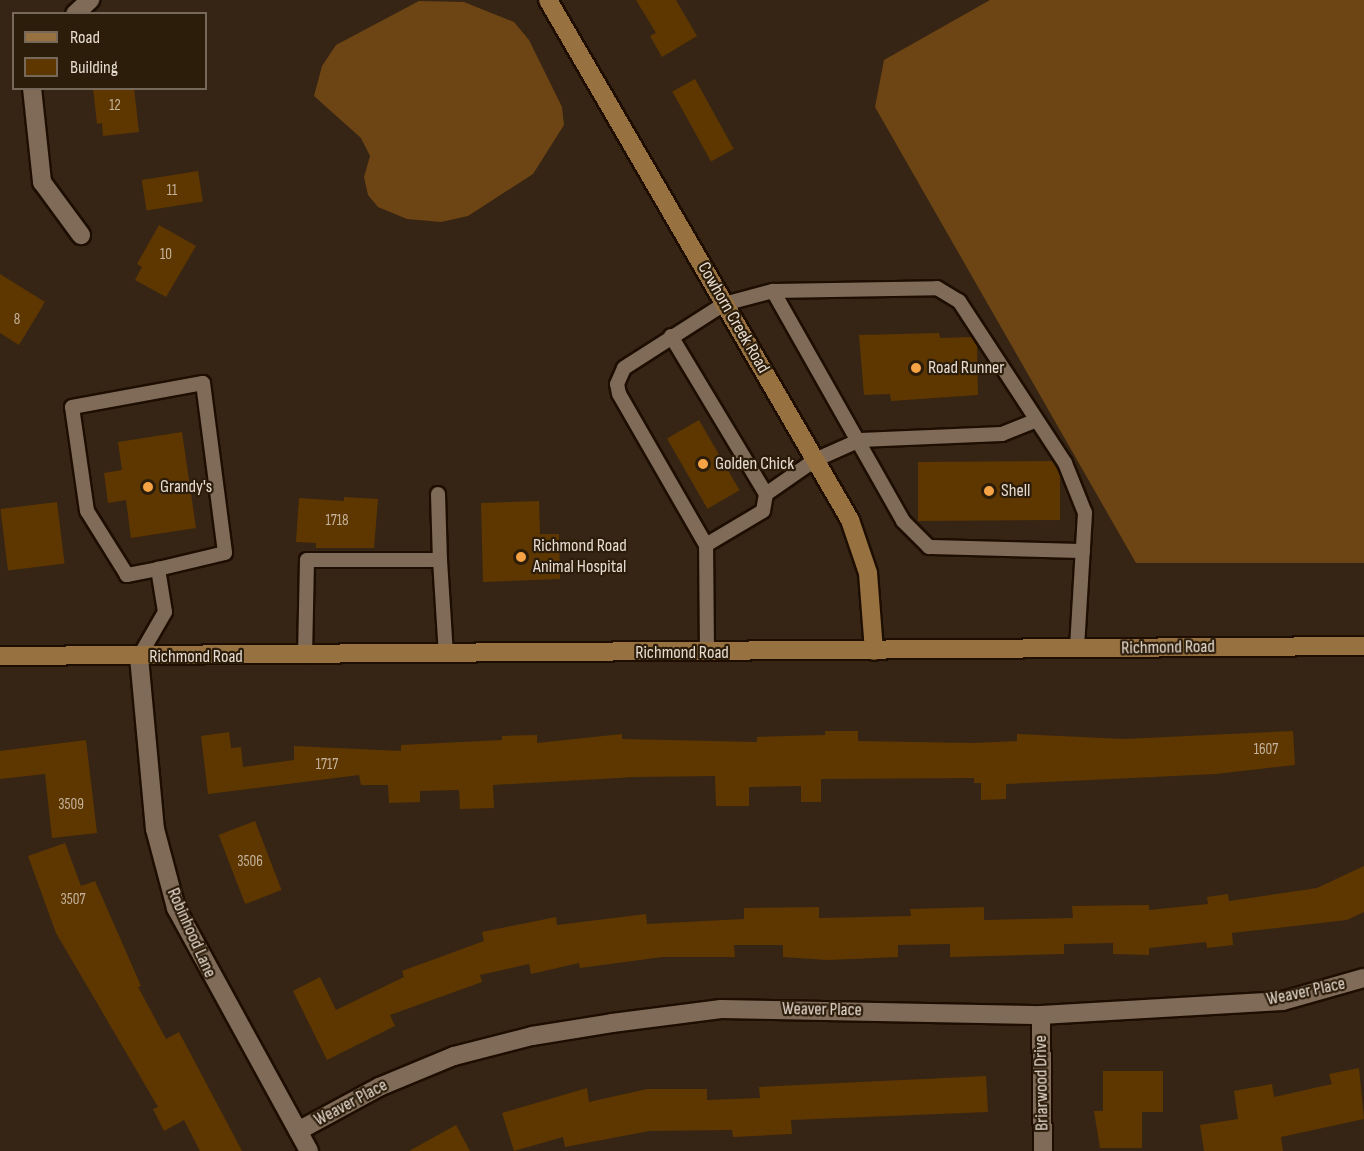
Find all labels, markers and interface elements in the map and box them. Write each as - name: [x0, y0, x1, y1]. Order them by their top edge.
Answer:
- legend: [12, 12, 207, 90]
- text: Road: [70, 27, 100, 48]
- text: Building: [70, 57, 118, 78]
- house number: 12: [109, 97, 121, 115]
- house number: 11: [167, 182, 177, 200]
- house number: 10: [160, 246, 172, 264]
- street label: Cowhorn Creek Road: [692, 259, 774, 377]
- house number: 8: [14, 311, 20, 329]
- place label: Road Runner: [928, 357, 1004, 379]
- marker: Road Runner: [909, 361, 923, 375]
- place label: Golden Chick: [715, 453, 794, 475]
- marker: Golden Chick: [696, 457, 710, 471]
- place label: Grandy's: [160, 476, 212, 498]
- marker: Grandy's: [141, 480, 155, 494]
- place label: Shell: [1001, 480, 1030, 502]
- marker: Shell: [982, 484, 996, 498]
- house number: 1718: [325, 512, 349, 530]
- place label: Richmond Road Animal Hospital: [533, 536, 627, 578]
- marker: Richmond Road Animal Hospital: [514, 550, 528, 564]
- street label: Richmond Road: [1121, 636, 1215, 660]
- street label: Richmond Road: [635, 642, 729, 664]
- street label: Richmond Road: [149, 646, 243, 668]
- house number: 1607: [1254, 741, 1278, 759]
- house number: 1717: [316, 756, 338, 774]
- house number: 3509: [58, 796, 84, 814]
- house number: 3506: [237, 853, 263, 871]
- street label: Robinhood Lane: [162, 885, 220, 981]
- house number: 3507: [61, 891, 85, 909]
- street label: Weaver Place: [1265, 973, 1347, 1011]
- street label: Weaver Place: [782, 999, 862, 1021]
- street label: Briarwood Drive: [1030, 1035, 1054, 1131]
- street label: Weaver Place: [311, 1075, 391, 1131]

